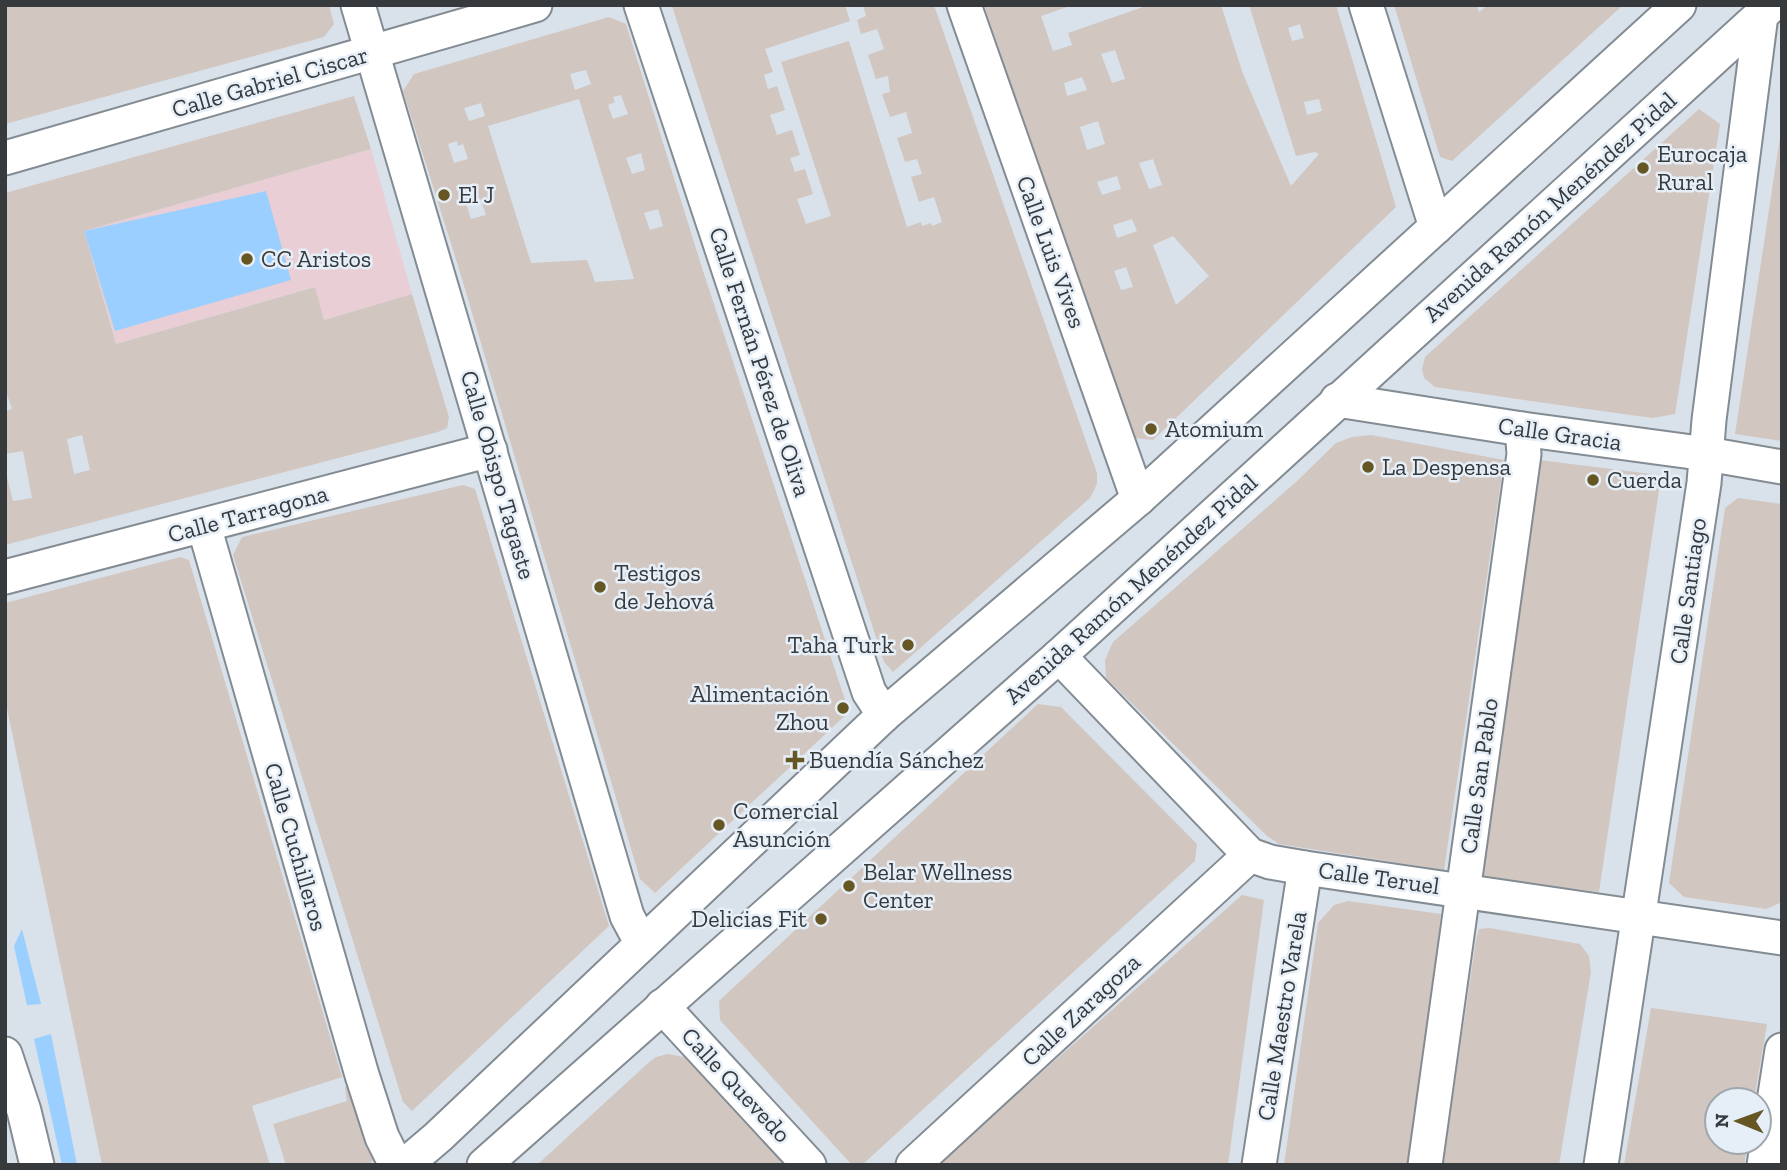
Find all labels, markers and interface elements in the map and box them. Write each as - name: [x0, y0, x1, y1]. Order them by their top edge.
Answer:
- street label: Calle Gabriel Ciscar: [168, 40, 371, 123]
- street label: Avenida Ramón Menéndez Pidal: [1417, 85, 1682, 328]
- place label: Eurocaja Rural: [1657, 139, 1748, 196]
- marker: Eurocaja Rural: [1635, 160, 1651, 176]
- street label: Calle Luis Vives: [1011, 172, 1092, 332]
- place label: El J: [458, 180, 494, 209]
- marker: El J: [436, 187, 452, 203]
- street label: Calle Fernán Pérez de Oliva: [703, 223, 818, 501]
- place label: CC Aristos: [261, 244, 371, 273]
- marker: CC Aristos: [239, 251, 255, 267]
- street label: Calle Obispo Tagaste: [455, 367, 542, 583]
- street label: Calle Gracia: [1497, 410, 1624, 457]
- place label: Atomium: [1165, 414, 1263, 443]
- marker: Atomium: [1143, 421, 1159, 437]
- place label: La Despensa: [1382, 452, 1512, 481]
- marker: La Despensa: [1360, 459, 1376, 475]
- place label: Cuerda: [1607, 465, 1683, 494]
- street label: Avenida Ramón Menéndez Pidal: [998, 467, 1263, 710]
- marker: Cuerda: [1585, 472, 1601, 488]
- street label: Calle Tarragona: [165, 478, 331, 549]
- street label: Calle Santiago: [1663, 516, 1712, 666]
- place label: Testigos de Jehová: [614, 558, 715, 615]
- marker: Testigos de Jehová: [592, 579, 608, 595]
- place label: Taha Turk: [787, 630, 895, 659]
- marker: Taha Turk: [900, 637, 916, 653]
- place label: Alimentación Zhou: [690, 679, 830, 736]
- street label: Calle San Pablo: [1453, 696, 1504, 856]
- marker: Alimentación Zhou: [835, 700, 851, 716]
- place label: Buendía Sánchez: [809, 745, 984, 774]
- marker: Buendía Sánchez: [787, 752, 803, 768]
- street label: Calle Cuchilleros: [259, 759, 334, 934]
- place label: Comercial Asunción: [733, 796, 839, 853]
- marker: Comercial Asunción: [711, 817, 727, 833]
- street label: Calle Teruel: [1317, 855, 1441, 900]
- place label: Belar Wellness Center: [863, 857, 1013, 914]
- marker: Belar Wellness Center: [841, 878, 857, 894]
- place label: Delicias Fit: [691, 904, 807, 933]
- street label: Calle Maestro Varela: [1251, 909, 1312, 1123]
- marker: Delicias Fit: [813, 911, 829, 927]
- street label: Calle Zaragoza: [1015, 947, 1146, 1072]
- street label: Calle Quevedo: [676, 1021, 797, 1148]
- north arrow: [1703, 1086, 1773, 1156]
- text: N: [1710, 1113, 1733, 1128]

